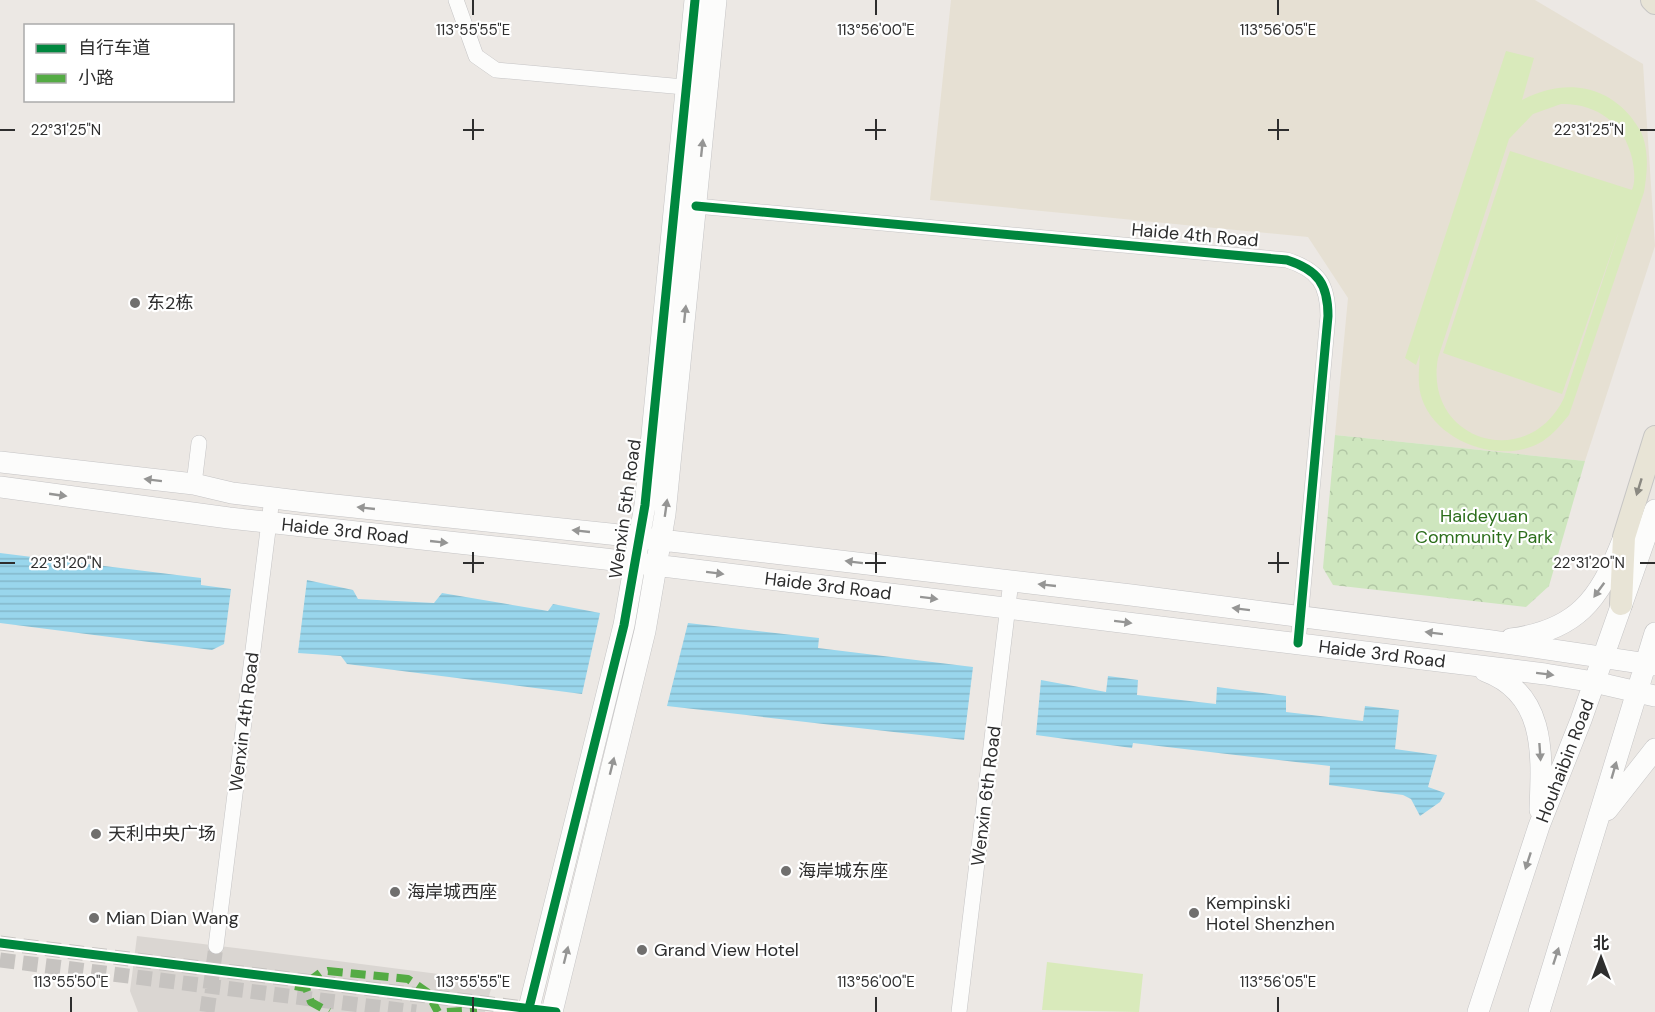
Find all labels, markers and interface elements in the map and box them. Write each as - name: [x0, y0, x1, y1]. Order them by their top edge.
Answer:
- text: 113°55'55"E: [436, 20, 510, 40]
- text: 113°56'00"E: [837, 20, 915, 40]
- text: 113°56'05"E: [1240, 20, 1316, 40]
- legend: [24, 24, 234, 102]
- text: 自行车道: [78, 36, 150, 60]
- text: 小路: [78, 66, 114, 90]
- text: 22°31'25"N: [31, 120, 101, 140]
- text: 22°31'25"N: [1554, 120, 1624, 140]
- one-way arrow: [697, 139, 707, 158]
- street label: Haide 4th Road: [1130, 217, 1260, 253]
- place label: 东2栋: [147, 291, 193, 315]
- marker: 东2栋: [128, 296, 142, 310]
- one-way arrow: [680, 304, 690, 323]
- street label: Wenxin 5th Road: [603, 438, 647, 580]
- one-way arrow: [143, 475, 162, 484]
- one-way arrow: [1634, 478, 1643, 496]
- one-way arrow: [49, 490, 68, 500]
- one-way arrow: [662, 498, 671, 517]
- one-way arrow: [357, 504, 376, 513]
- park label: Haideyuan Community Park: [1415, 504, 1553, 549]
- street label: Haide 3rd Road: [280, 512, 410, 550]
- one-way arrow: [572, 526, 591, 536]
- one-way arrow: [430, 537, 449, 547]
- text: 22°31'20"N: [30, 553, 102, 573]
- text: 22°31'20"N: [1553, 553, 1625, 573]
- one-way arrow: [844, 557, 863, 567]
- street label: Haide 3rd Road: [763, 566, 893, 606]
- one-way arrow: [705, 568, 724, 577]
- one-way arrow: [1038, 580, 1057, 590]
- one-way arrow: [1593, 581, 1605, 597]
- one-way arrow: [920, 593, 939, 603]
- one-way arrow: [1231, 604, 1250, 613]
- one-way arrow: [1113, 617, 1132, 626]
- one-way arrow: [1425, 629, 1444, 638]
- street label: Haide 3rd Road: [1317, 634, 1447, 674]
- street label: Wenxin 4th Road: [224, 651, 264, 793]
- one-way arrow: [1536, 670, 1555, 679]
- street label: Houhaibin Road: [1530, 696, 1600, 826]
- street label: Wenxin 6th Road: [966, 725, 1006, 867]
- one-way arrow: [1535, 743, 1545, 762]
- one-way arrow: [608, 757, 618, 775]
- one-way arrow: [1609, 761, 1619, 779]
- place label: 天利中央广场: [108, 822, 216, 846]
- marker: 天利中央广场: [89, 827, 103, 841]
- one-way arrow: [1523, 852, 1532, 870]
- place label: 海岸城东座: [798, 859, 888, 883]
- marker: 海岸城东座: [779, 864, 793, 878]
- place label: 海岸城西座: [407, 880, 497, 904]
- marker: 海岸城西座: [388, 885, 402, 899]
- place label: Kempinski Hotel Shenzhen: [1206, 891, 1335, 936]
- place label: Mian Dian Wang: [106, 906, 239, 930]
- marker: Kempinski Hotel Shenzhen: [1187, 906, 1201, 920]
- marker: Mian Dian Wang: [87, 911, 101, 925]
- north arrow: [1571, 928, 1631, 988]
- text: 北: [1593, 933, 1609, 954]
- place label: Grand View Hotel: [654, 938, 799, 962]
- marker: Grand View Hotel: [635, 943, 649, 957]
- one-way arrow: [561, 946, 571, 964]
- one-way arrow: [1552, 947, 1561, 965]
- text: 113°55'50"E: [33, 972, 109, 992]
- text: 113°55'55"E: [436, 972, 510, 992]
- text: 113°56'00"E: [837, 972, 915, 992]
- text: 113°56'05"E: [1240, 972, 1316, 992]

